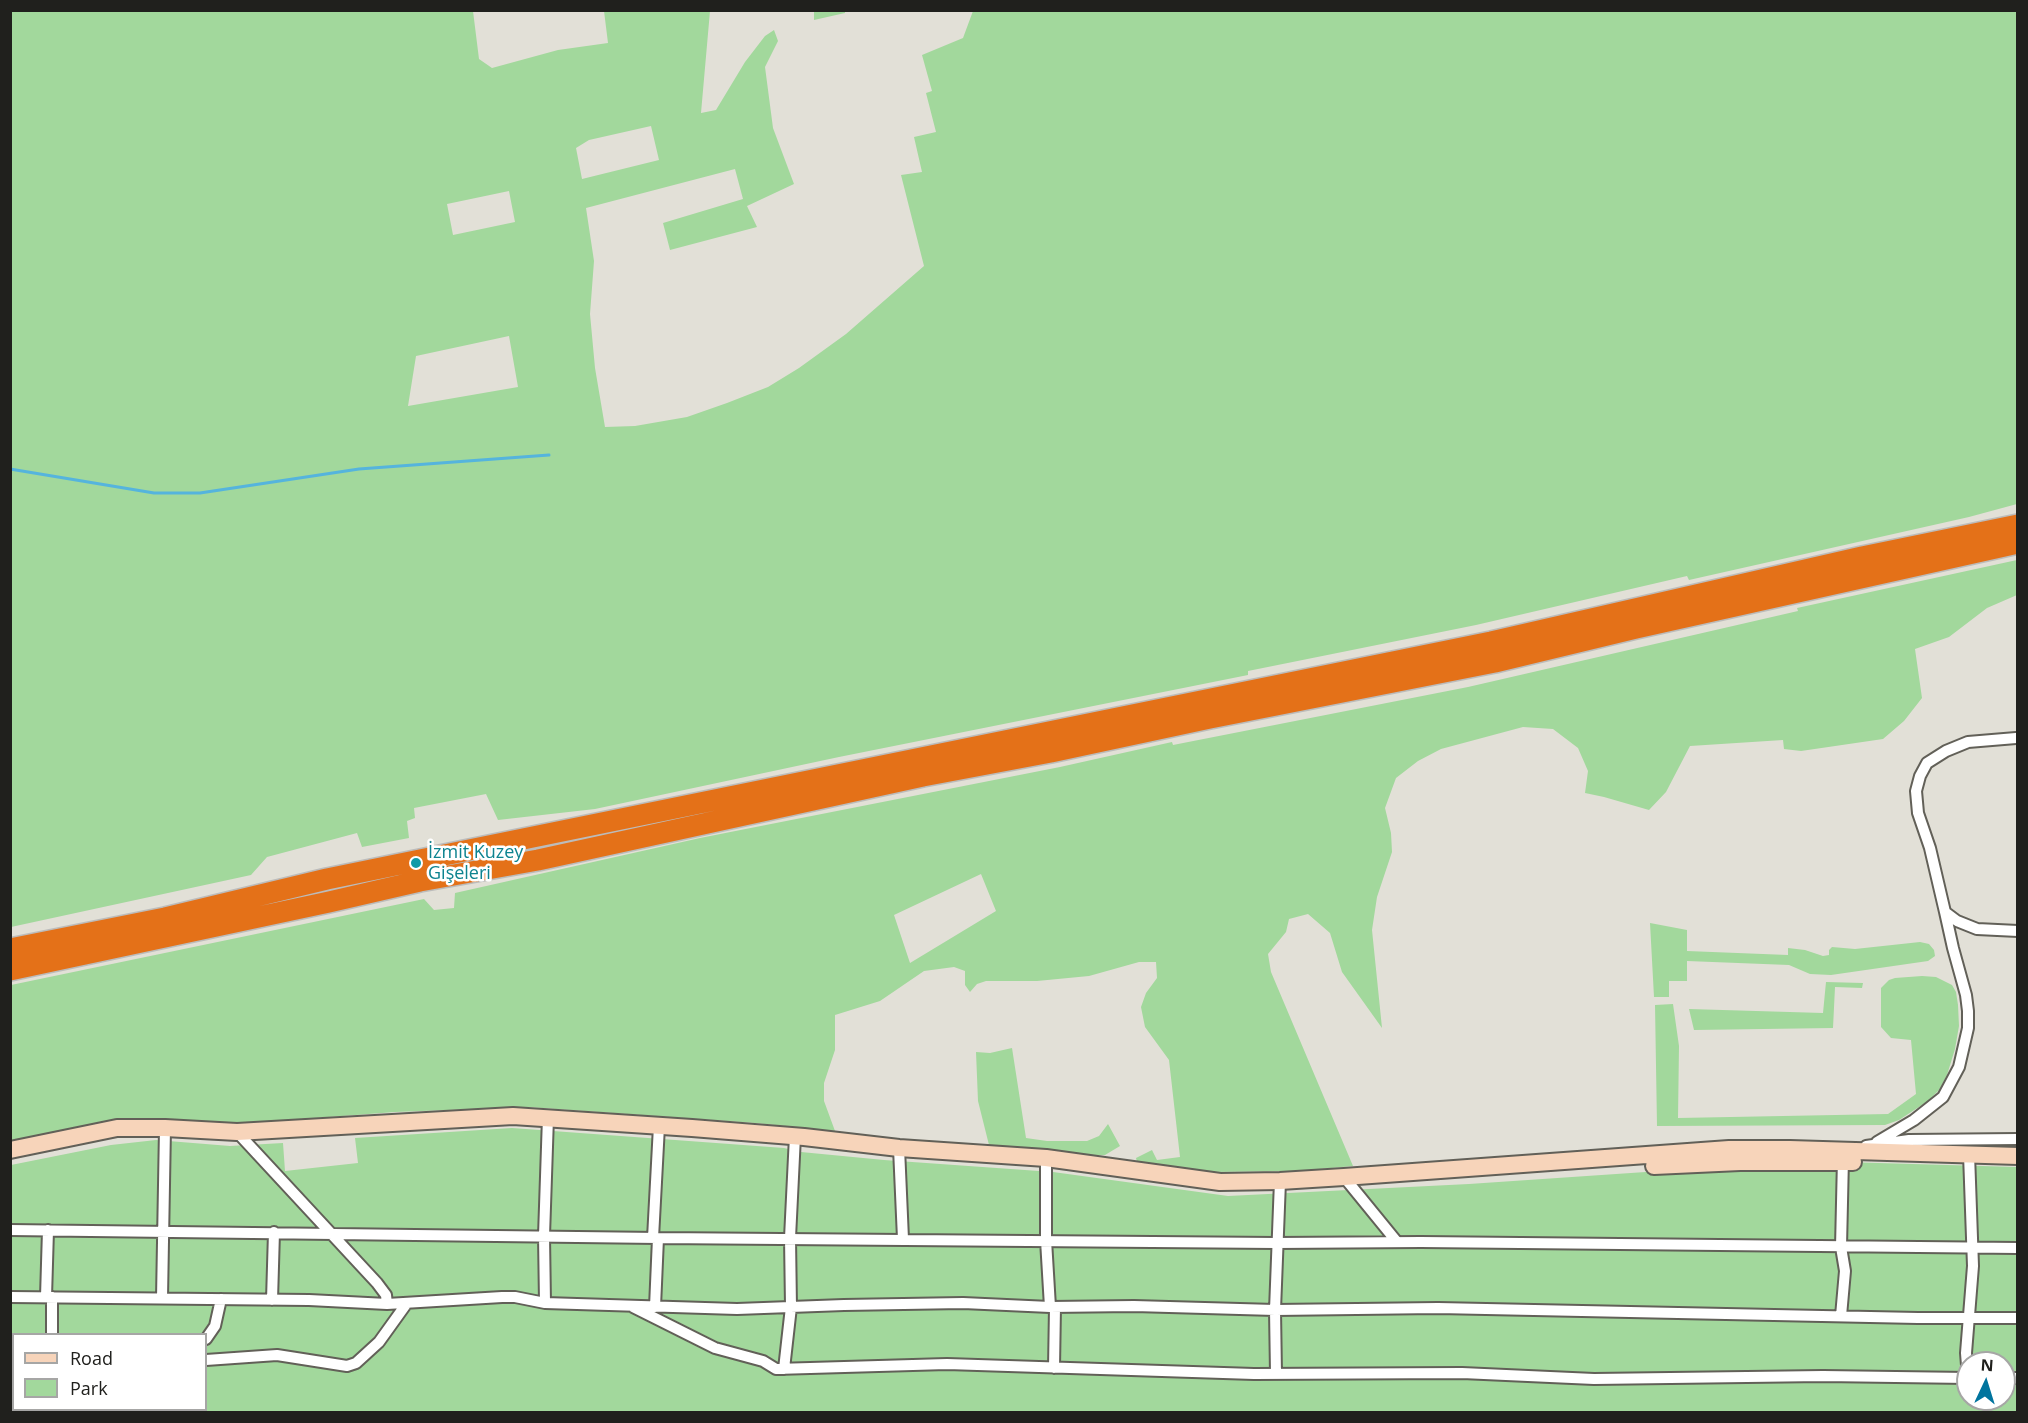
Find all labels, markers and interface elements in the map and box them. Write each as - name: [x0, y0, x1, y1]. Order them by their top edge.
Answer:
- place label: İzmit Kuzey Gişeleri: [428, 842, 523, 884]
- marker: İzmit Kuzey Gişeleri: [409, 856, 423, 870]
- legend: [12, 1333, 207, 1411]
- text: Road: [70, 1346, 113, 1370]
- north arrow: [1956, 1351, 2016, 1411]
- text: N: [1980, 1354, 1994, 1376]
- text: Park: [70, 1376, 108, 1400]

